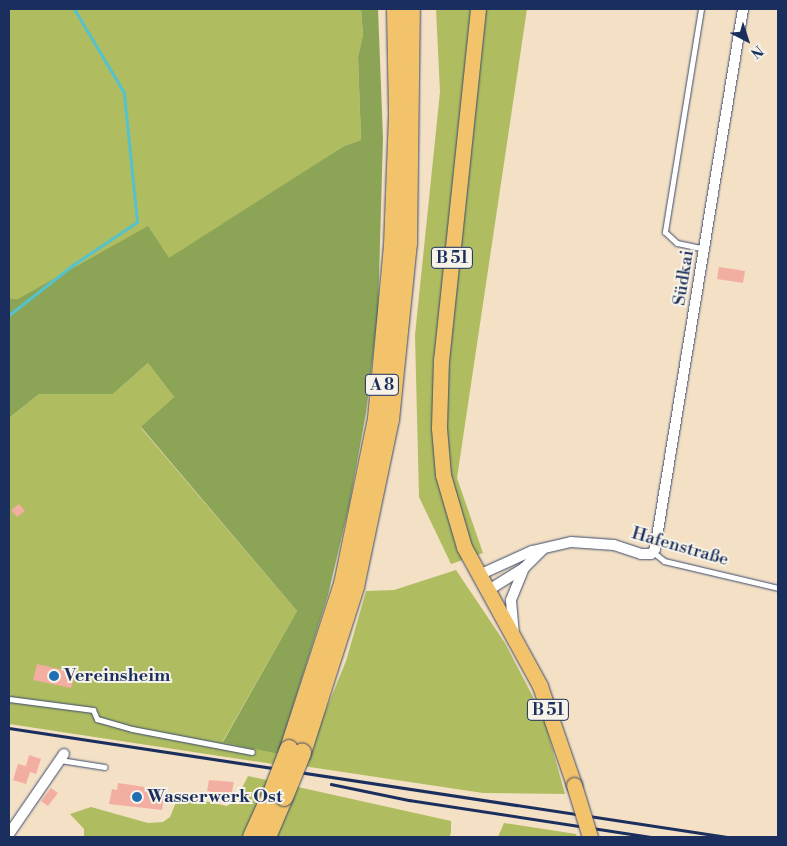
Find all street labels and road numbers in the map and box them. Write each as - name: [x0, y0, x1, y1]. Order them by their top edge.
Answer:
- road number: B 51: [431, 244, 473, 272]
- street label: Südkai: [669, 249, 699, 307]
- road number: A 8: [364, 372, 400, 398]
- street label: Hafenstraße: [629, 523, 731, 571]
- road number: B 51: [527, 696, 569, 724]

